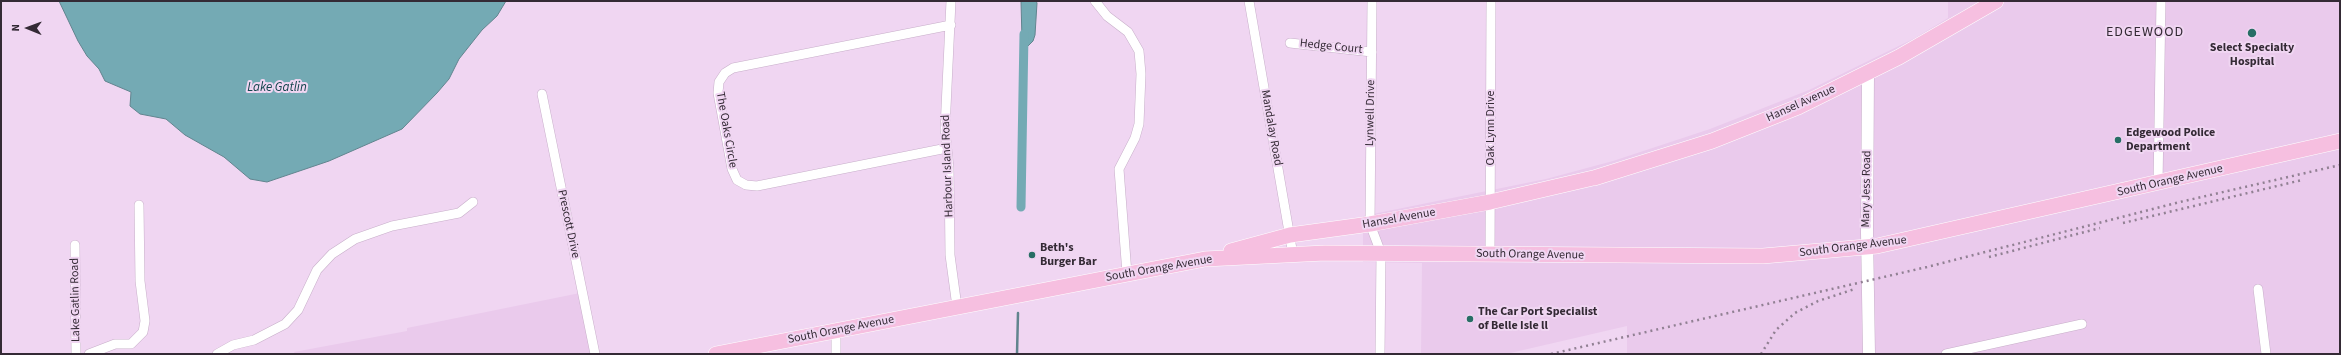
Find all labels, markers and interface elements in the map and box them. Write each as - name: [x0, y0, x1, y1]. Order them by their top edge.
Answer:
- north arrow: [8, 8, 48, 48]
- text: N: [8, 24, 23, 32]
- district label: EDGEWOOD: [2106, 25, 2184, 41]
- marker: Select Specialty Hospital: [2246, 27, 2258, 39]
- street label: Hedge Court: [1299, 37, 1363, 57]
- place label: Select Specialty Hospital: [2210, 41, 2294, 69]
- water label: Lake Gatlin: [247, 80, 307, 96]
- street label: Lynwell Drive: [1363, 80, 1379, 146]
- street label: Hansel Avenue: [1764, 82, 1838, 126]
- street label: Mandalay Road: [1257, 89, 1285, 167]
- street label: The Oaks Circle: [712, 91, 740, 169]
- street label: Oak Lynn Drive: [1484, 91, 1498, 165]
- street label: Harbour Island Road: [939, 114, 957, 218]
- place label: Edgewood Police Department: [2126, 126, 2215, 154]
- marker: Edgewood Police Department: [2113, 135, 2123, 145]
- street label: Mary Jess Road: [1859, 150, 1875, 228]
- street label: South Orange Avenue: [2116, 162, 2224, 200]
- street label: Prescott Drive: [554, 188, 582, 260]
- street label: Hansel Avenue: [1361, 205, 1437, 233]
- street label: South Orange Avenue: [1798, 233, 1908, 261]
- place label: Beth's Burger Bar: [1040, 241, 1097, 269]
- street label: South Orange Avenue: [1476, 247, 1584, 263]
- marker: Beth's Burger Bar: [1027, 250, 1037, 260]
- street label: South Orange Avenue: [1105, 253, 1213, 285]
- street label: Lake Gatlin Road: [68, 258, 84, 342]
- place label: The Car Port Specialist of Belle Isle ll: [1478, 305, 1597, 333]
- street label: South Orange Avenue: [787, 313, 895, 347]
- marker: The Car Port Specialist of Belle Isle ll: [1465, 314, 1475, 324]

